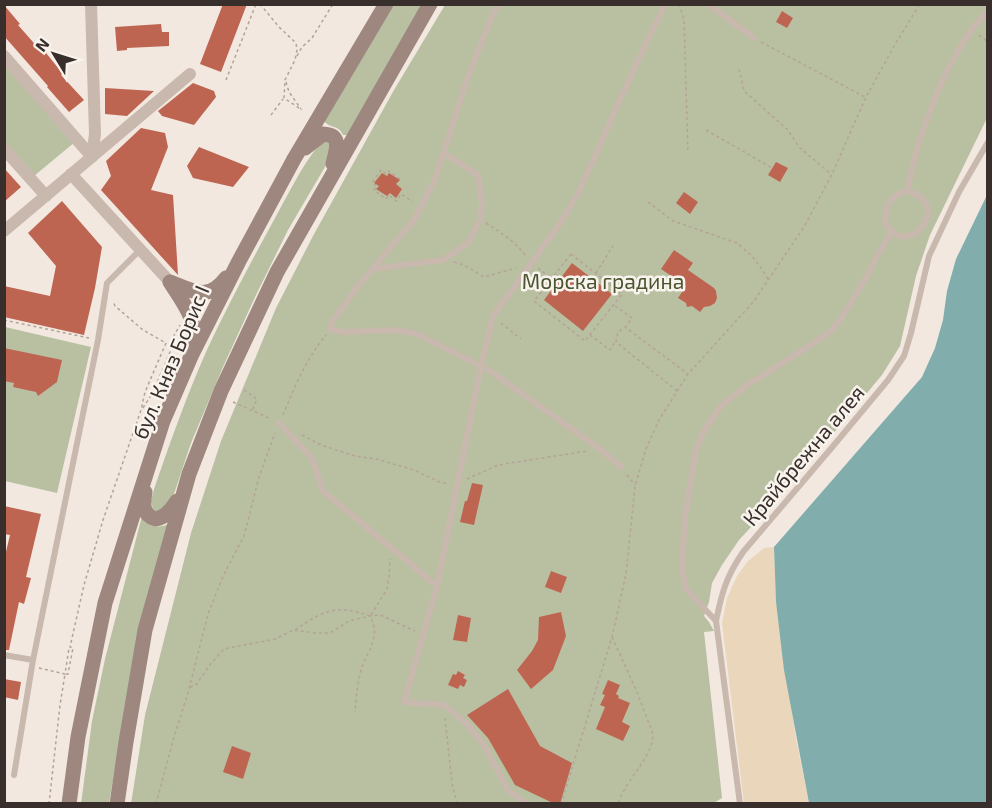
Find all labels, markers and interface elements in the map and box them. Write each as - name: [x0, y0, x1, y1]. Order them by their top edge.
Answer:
- north arrow: [24, 24, 84, 84]
- text: N: [31, 34, 53, 55]
- park label: Морска градина: [522, 268, 684, 293]
- street label: бул. Княз Борис I: [126, 281, 215, 443]
- street label: Крайбрежна алея: [737, 380, 869, 530]

